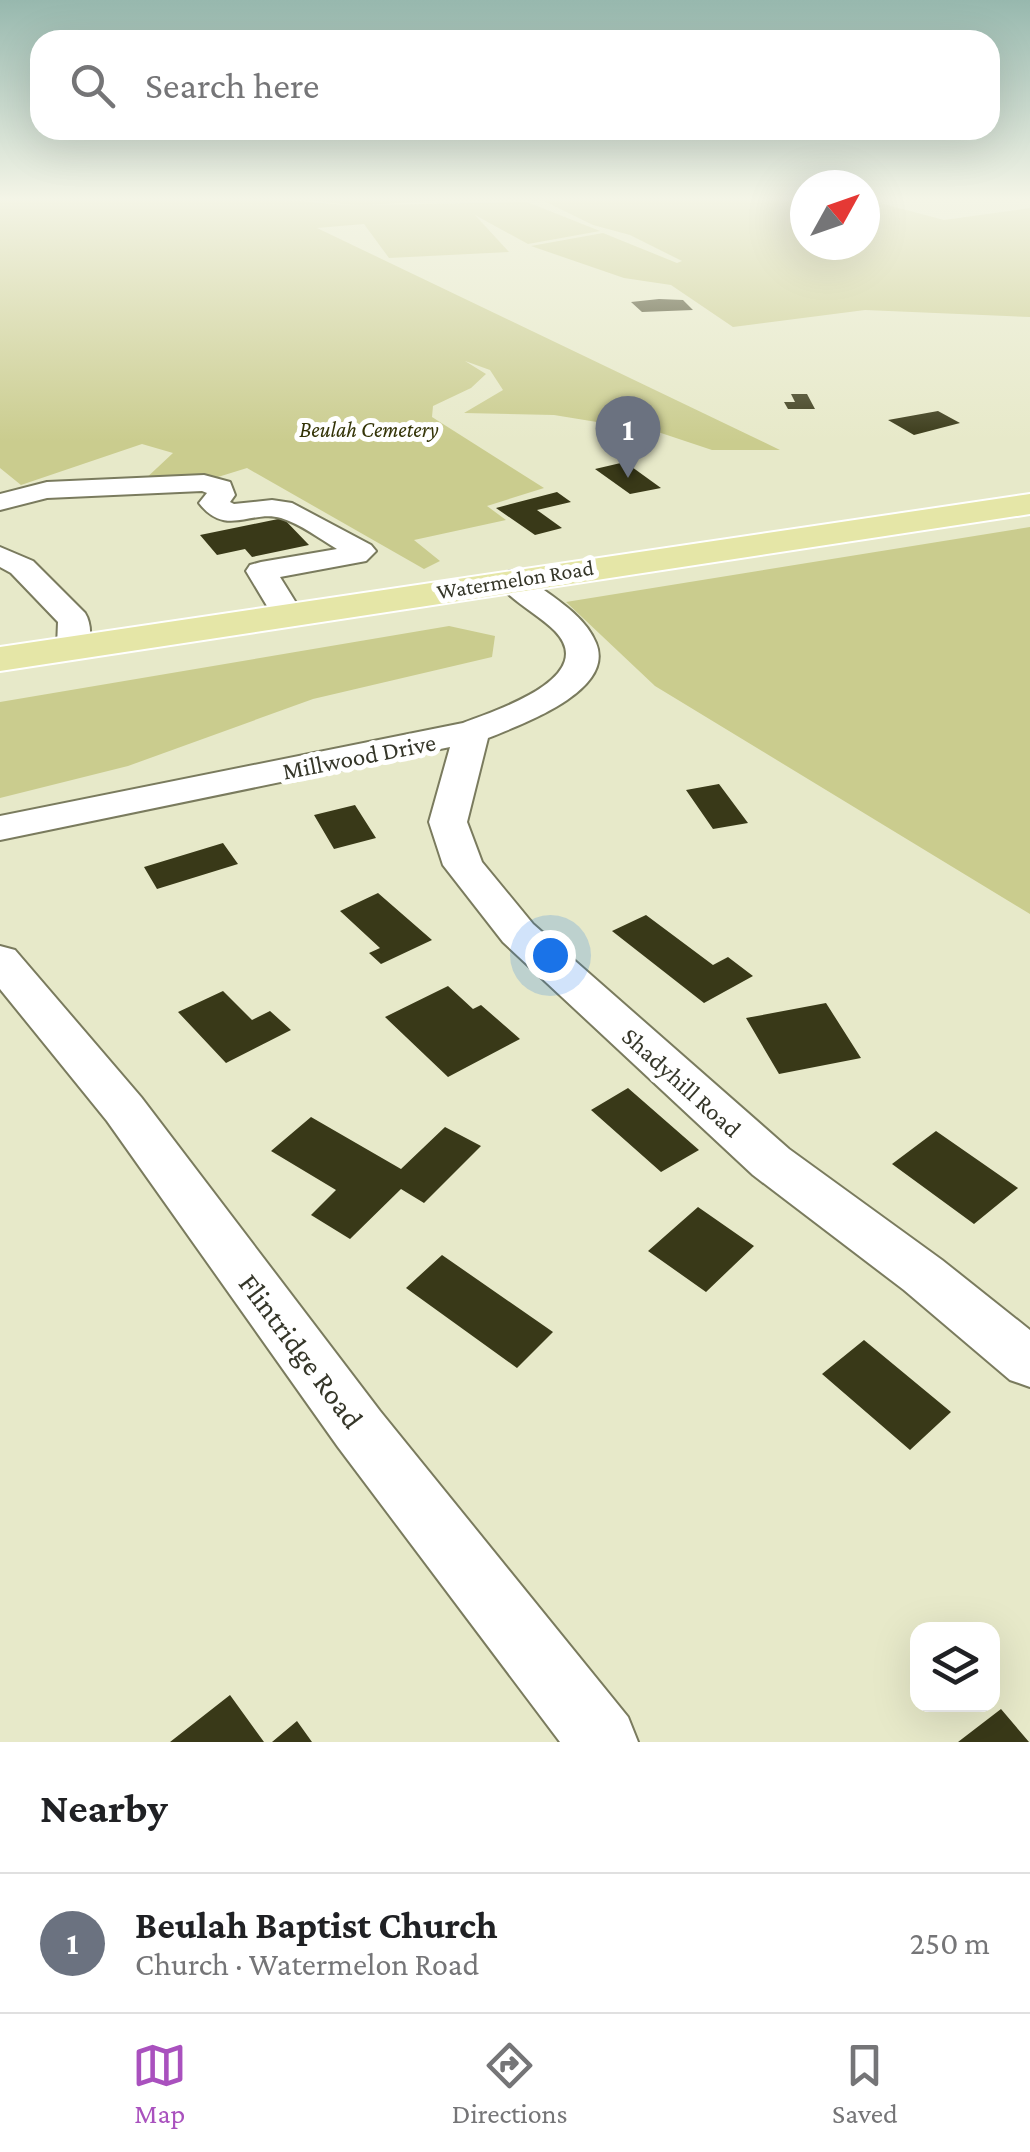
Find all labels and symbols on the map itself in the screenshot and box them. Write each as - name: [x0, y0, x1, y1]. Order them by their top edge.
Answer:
- north arrow: [790, 170, 880, 260]
- pin: 1: [596, 396, 660, 478]
- park label: Beulah Cemetery: [299, 417, 439, 442]
- street label: Watermelon Road: [435, 555, 596, 604]
- street label: Millwood Drive: [280, 728, 438, 785]
- your location: [525, 930, 576, 981]
- street label: Shadyhill Road: [616, 1022, 746, 1143]
- street label: Flintridge Road: [232, 1267, 370, 1435]

